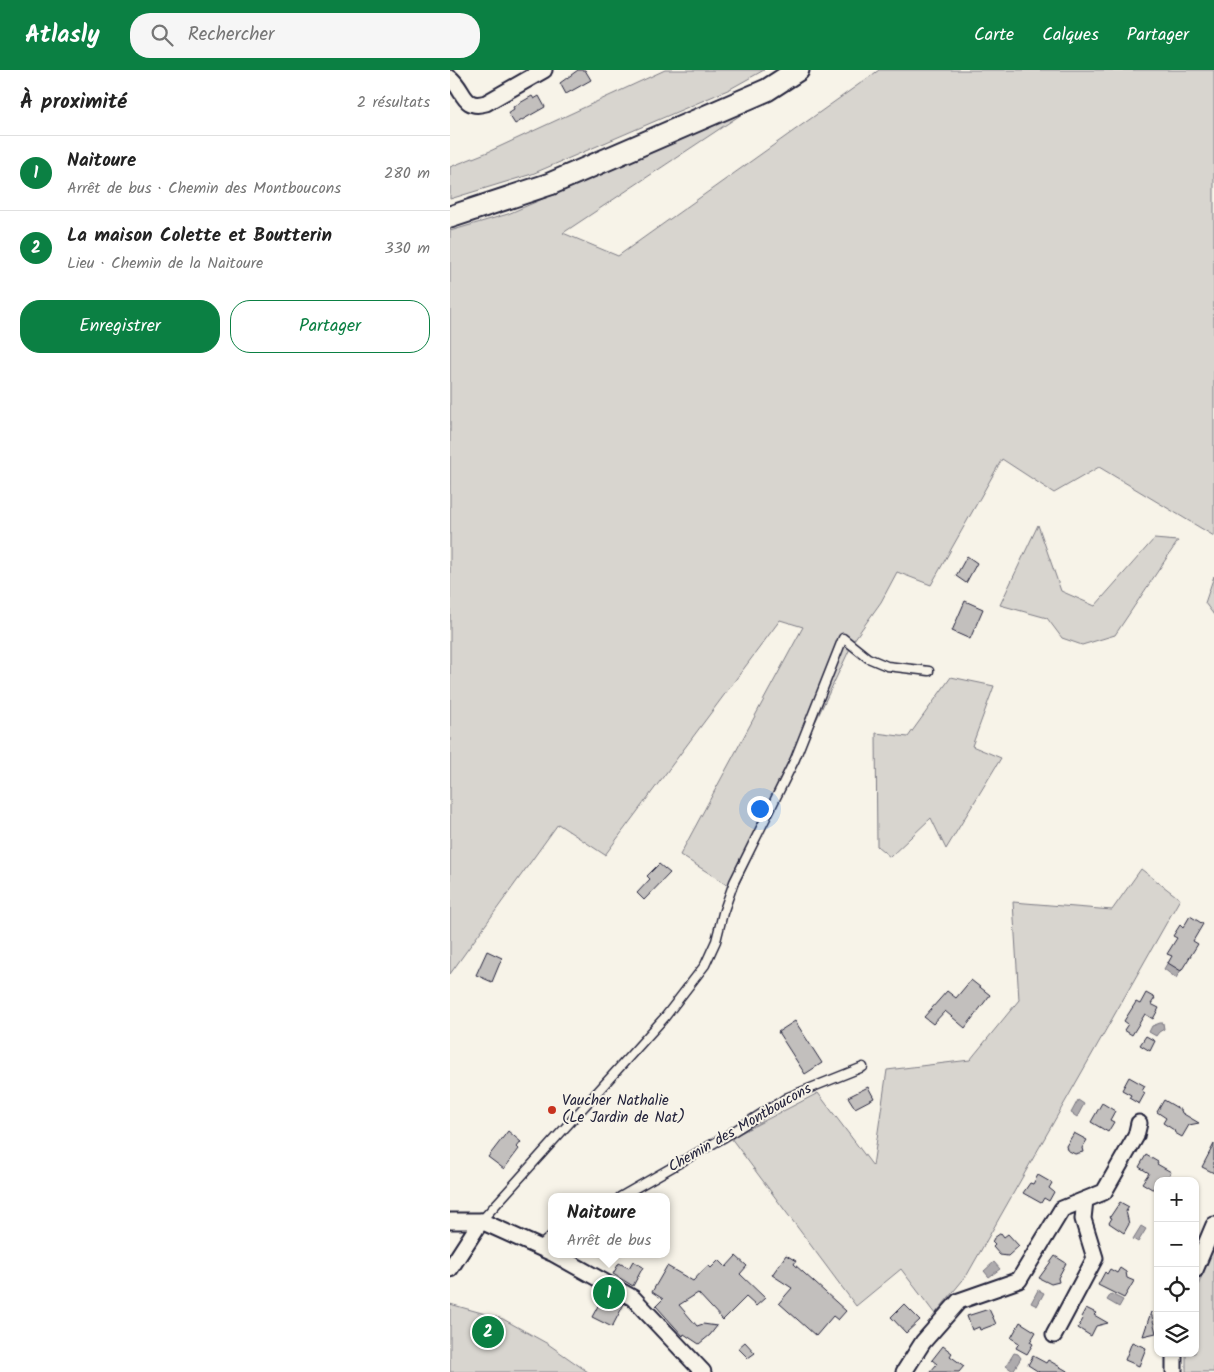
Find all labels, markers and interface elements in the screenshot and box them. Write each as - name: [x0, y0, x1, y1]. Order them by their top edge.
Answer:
- search box: [130, 13, 480, 58]
- text: Atlasly: [25, 16, 100, 55]
- text: Rechercher: [188, 20, 274, 50]
- icon: search: [148, 21, 176, 49]
- text: Carte: [974, 21, 1014, 50]
- text: Calques: [1042, 21, 1099, 50]
- text: Partager: [1127, 21, 1189, 50]
- text: À proximité: [20, 86, 127, 119]
- text: 2 résultats: [357, 90, 430, 115]
- text: Naitoure: [67, 146, 136, 176]
- text: 1: [34, 161, 38, 186]
- text: 280 m: [384, 161, 430, 186]
- text: Arrêt de bus · Chemin des Montboucons: [67, 176, 341, 201]
- text: La maison Colette et Boutterin: [67, 221, 332, 251]
- text: 2: [31, 236, 41, 261]
- text: 330 m: [385, 236, 430, 261]
- text: Lieu · Chemin de la Naitoure: [67, 251, 263, 276]
- button: Enregistrer: [20, 300, 220, 353]
- button: Partager: [230, 300, 430, 353]
- your location: [747, 796, 773, 822]
- street label: Chemin des Montboucons: [664, 1077, 817, 1179]
- place label: Vaucher Nathalie (Le Jardin de Nat): [562, 1089, 685, 1130]
- marker: Vaucher Nathalie (Le Jardin de Nat): [546, 1104, 558, 1116]
- map controls: [1154, 1177, 1199, 1357]
- button: +: [1154, 1177, 1199, 1222]
- popup: [548, 1193, 670, 1258]
- text: Naitoure: [567, 1198, 636, 1228]
- button: −: [1154, 1222, 1199, 1267]
- text: Arrêt de bus: [567, 1228, 651, 1253]
- button: locate: [1154, 1267, 1199, 1312]
- pin: 1: [593, 1274, 625, 1312]
- button: layers: [1154, 1312, 1199, 1357]
- pin: 2: [472, 1313, 504, 1351]

